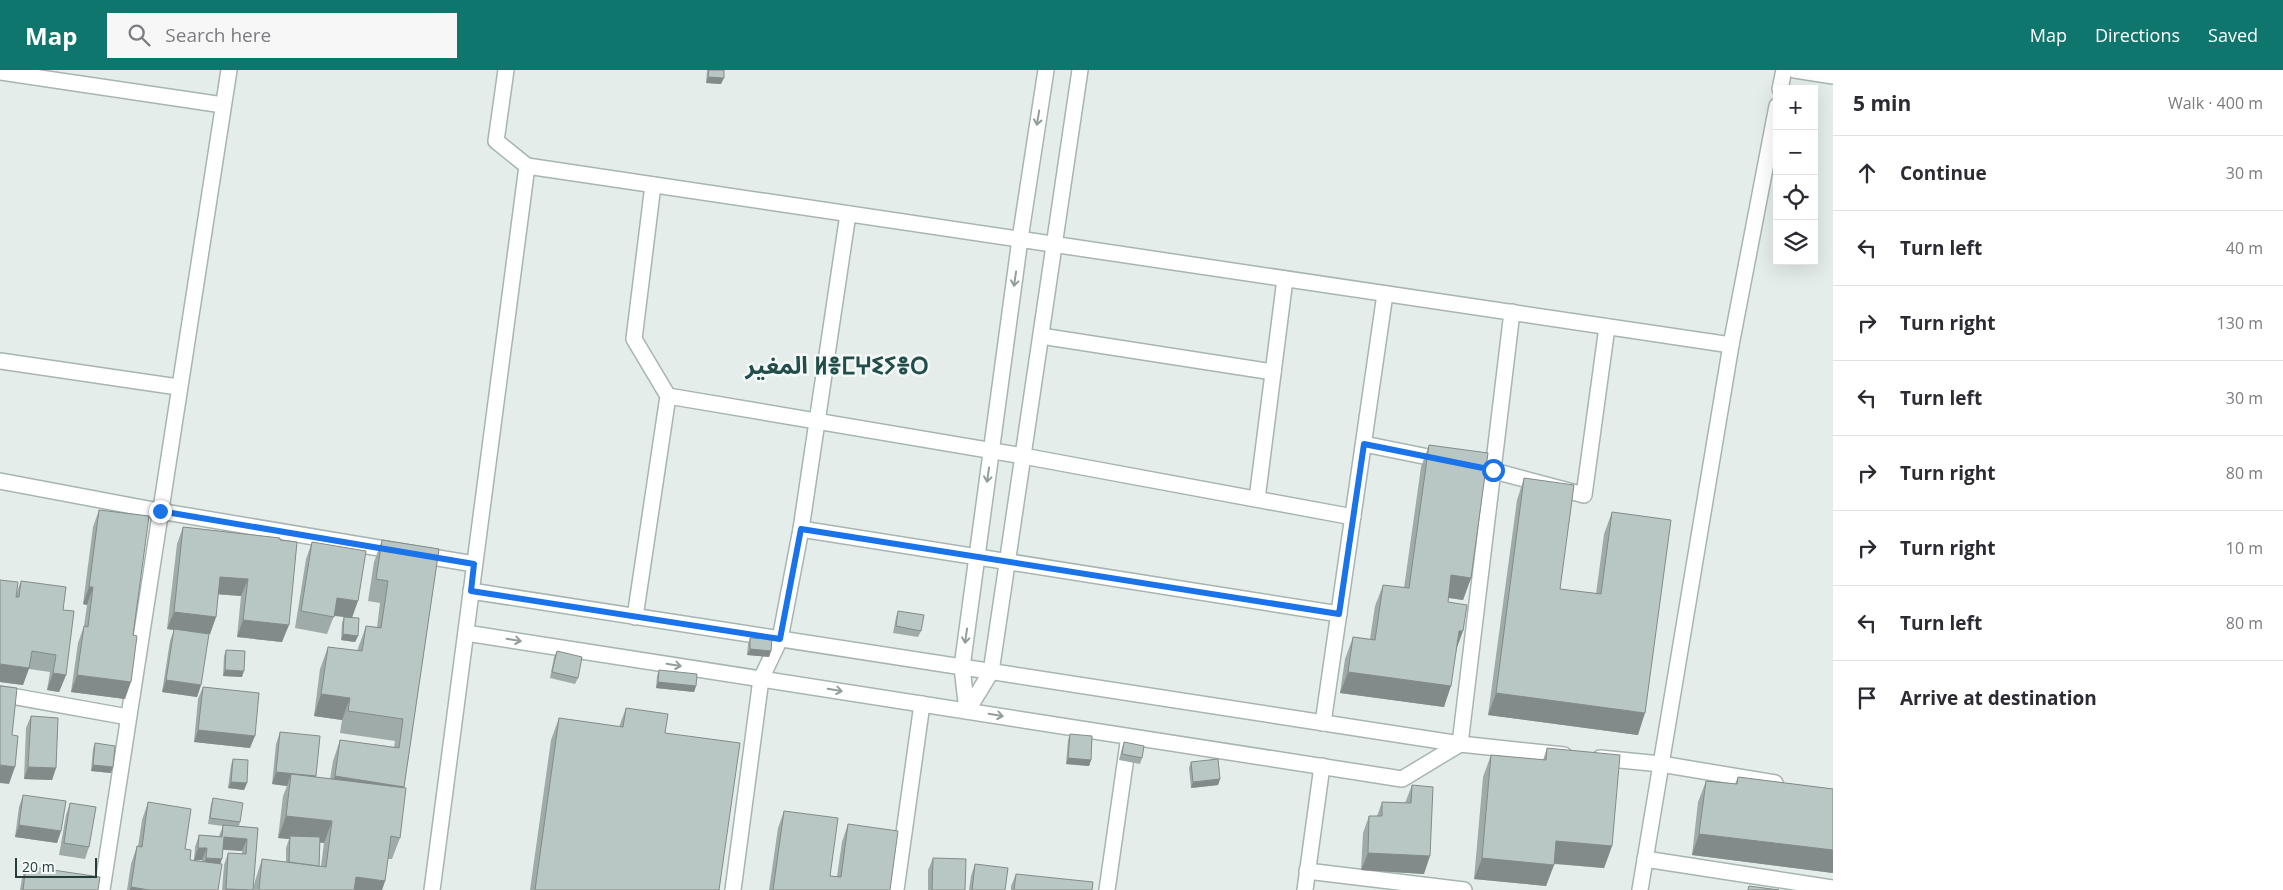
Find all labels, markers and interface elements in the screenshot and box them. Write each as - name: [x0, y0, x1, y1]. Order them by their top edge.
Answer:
- search box: [107, 13, 457, 58]
- text: Map: [25, 19, 77, 52]
- icon: search: [125, 21, 153, 49]
- text: Search here: [165, 22, 271, 48]
- text: Map: [2030, 23, 2067, 47]
- text: Directions: [2095, 23, 2180, 47]
- text: Saved: [2208, 23, 2258, 47]
- map controls: [1773, 85, 1818, 265]
- button: +: [1773, 85, 1818, 130]
- text: 5 min: [1853, 89, 1911, 117]
- text: Walk · 400 m: [2168, 92, 2263, 114]
- one-way arrow: [1033, 110, 1043, 126]
- button: −: [1773, 130, 1818, 175]
- icon: ahead: [1853, 159, 1881, 187]
- text: Continue: [1900, 160, 1987, 186]
- text: 30 m: [2226, 162, 2263, 184]
- button: locate: [1773, 175, 1818, 220]
- button: layers: [1773, 220, 1818, 265]
- icon: left: [1853, 234, 1881, 262]
- text: Turn left: [1900, 235, 1982, 261]
- text: 40 m: [2226, 237, 2263, 259]
- one-way arrow: [1010, 271, 1020, 287]
- icon: right: [1853, 309, 1881, 337]
- text: Turn right: [1900, 310, 1995, 336]
- text: 130 m: [2217, 312, 2263, 334]
- district label: المغير ⵍⴻⵎⵖⵉⵢⴻⵔ: [744, 348, 929, 381]
- icon: left: [1853, 384, 1881, 412]
- text: Turn left: [1900, 385, 1982, 411]
- text: 30 m: [2226, 387, 2263, 409]
- route start: [1482, 459, 1505, 482]
- icon: right: [1853, 459, 1881, 487]
- text: Turn right: [1900, 460, 1995, 486]
- text: 80 m: [2226, 462, 2263, 484]
- one-way arrow: [983, 466, 993, 482]
- route end: [149, 500, 172, 523]
- icon: right: [1853, 534, 1881, 562]
- text: Turn right: [1900, 535, 1995, 561]
- text: 10 m: [2226, 537, 2263, 559]
- icon: left: [1853, 609, 1881, 637]
- text: Turn left: [1900, 610, 1982, 636]
- text: 80 m: [2226, 612, 2263, 634]
- one-way arrow: [961, 627, 971, 643]
- one-way arrow: [506, 635, 522, 645]
- one-way arrow: [666, 660, 682, 670]
- icon: arrive: [1853, 684, 1881, 712]
- text: Arrive at destination: [1900, 685, 2097, 711]
- one-way arrow: [827, 686, 843, 696]
- one-way arrow: [987, 710, 1003, 720]
- scale bar: [15, 855, 98, 878]
- text: 20 m: [22, 857, 55, 876]

